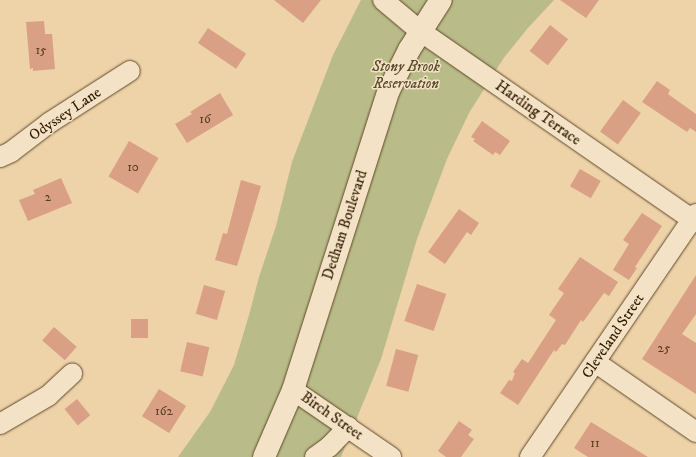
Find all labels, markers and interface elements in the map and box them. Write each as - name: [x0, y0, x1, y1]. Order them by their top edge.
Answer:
- house number: 15: [35, 42, 47, 58]
- park label: Stony Brook Reservation: [372, 57, 440, 92]
- street label: Harding Terrace: [492, 77, 584, 149]
- street label: Odyssey Lane: [26, 83, 104, 145]
- house number: 16: [199, 111, 211, 127]
- house number: 10: [127, 159, 139, 175]
- street label: Dedham Boulevard: [319, 168, 371, 282]
- house number: 2: [45, 189, 51, 205]
- street label: Cleveland Street: [578, 290, 648, 382]
- house number: 25: [658, 340, 670, 356]
- street label: Birch Street: [297, 388, 367, 444]
- house number: 162: [155, 403, 173, 419]
- house number: 11: [590, 435, 600, 451]

